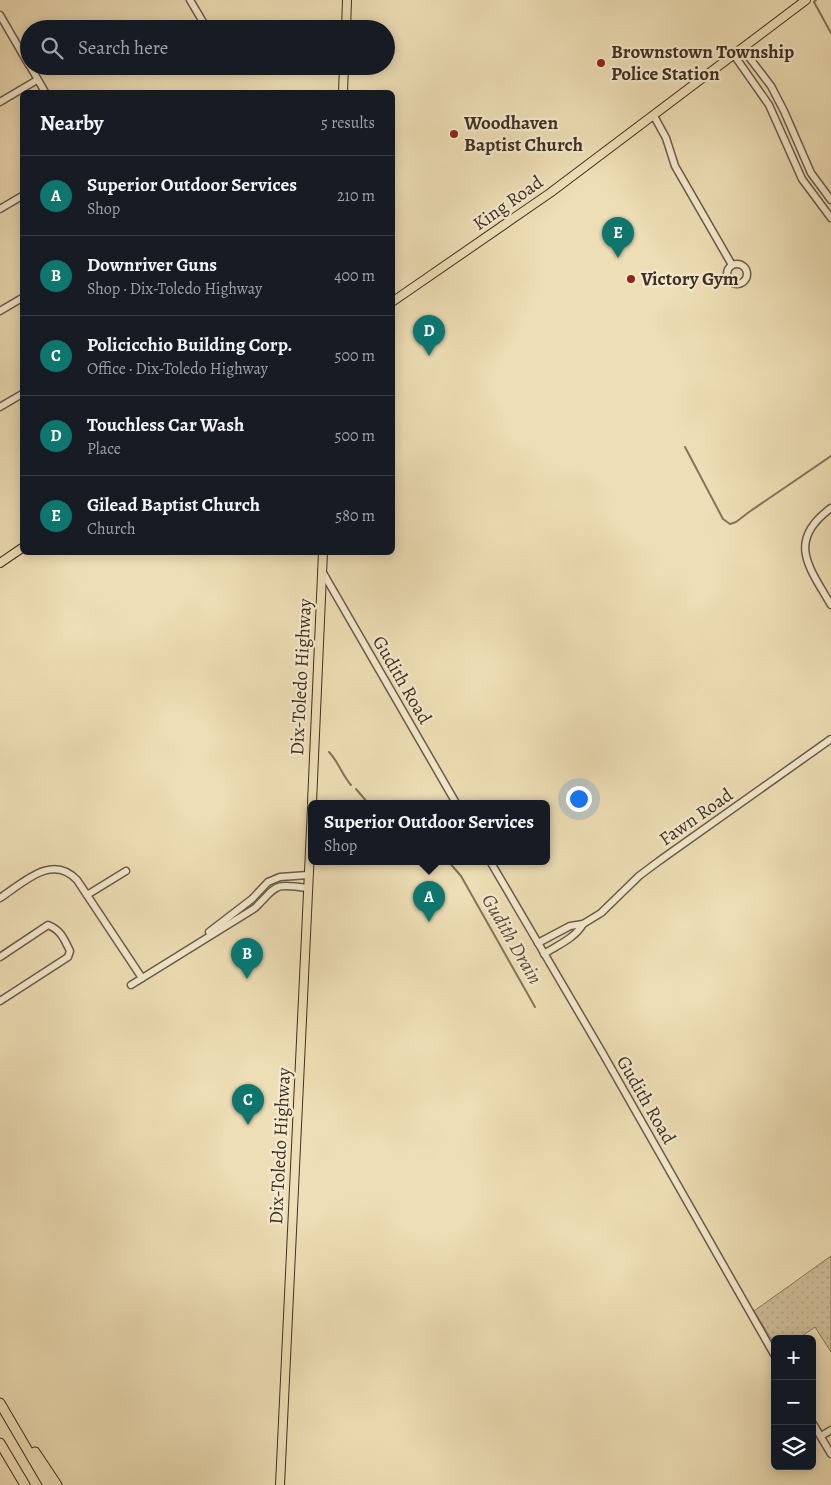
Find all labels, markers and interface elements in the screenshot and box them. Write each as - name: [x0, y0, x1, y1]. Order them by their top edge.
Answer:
- search box: [20, 20, 395, 75]
- icon: search: [38, 34, 66, 62]
- text: Search here: [78, 35, 168, 61]
- place label: Brownstown Township Police Station: [611, 39, 794, 87]
- marker: Brownstown Township Police Station: [595, 57, 607, 69]
- text: Nearby: [40, 109, 103, 137]
- place label: Woodhaven Baptist Church: [463, 110, 583, 158]
- text: 5 results: [321, 112, 375, 134]
- marker: Woodhaven Baptist Church: [448, 128, 460, 140]
- street label: King Road: [468, 169, 549, 237]
- text: Superior Outdoor Services: [87, 172, 297, 198]
- text: A: [51, 185, 61, 207]
- text: 210 m: [337, 185, 375, 207]
- text: Shop: [87, 198, 120, 220]
- pin: E: [602, 217, 634, 258]
- text: Downriver Guns: [87, 252, 217, 278]
- text: B: [51, 265, 61, 287]
- text: 400 m: [334, 265, 375, 287]
- place label: Victory Gym: [640, 266, 739, 292]
- marker: Victory Gym: [625, 273, 637, 285]
- text: Shop · Dix-Toledo Highway: [87, 278, 262, 300]
- pin: D: [413, 315, 445, 356]
- text: Policicchio Building Corp.: [87, 332, 293, 358]
- text: C: [51, 345, 61, 367]
- text: 500 m: [335, 345, 375, 367]
- text: Office · Dix-Toledo Highway: [87, 358, 268, 380]
- text: Touchless Car Wash: [87, 412, 244, 438]
- text: D: [50, 425, 62, 447]
- text: 500 m: [335, 425, 375, 447]
- text: Place: [87, 438, 121, 460]
- text: Gilead Baptist Church: [87, 492, 260, 518]
- text: E: [51, 505, 61, 527]
- text: 580 m: [335, 505, 375, 527]
- text: Church: [87, 518, 136, 540]
- street label: Dix-Toledo Highway: [284, 597, 318, 756]
- street label: Gudith Road: [366, 631, 438, 730]
- street label: Fawn Road: [654, 782, 739, 852]
- your location: [566, 786, 592, 812]
- popup: [308, 800, 550, 865]
- text: Superior Outdoor Services: [324, 809, 534, 835]
- text: Shop: [324, 835, 357, 857]
- pin: A: [413, 881, 445, 922]
- water label: Gudith Drain: [475, 889, 549, 989]
- pin: B: [231, 938, 263, 979]
- street label: Gudith Road: [610, 1051, 682, 1150]
- street label: Dix-Toledo Highway: [263, 1066, 297, 1225]
- pin: C: [232, 1084, 264, 1125]
- map controls: [771, 1335, 816, 1470]
- button: +: [771, 1335, 816, 1380]
- button: −: [771, 1380, 816, 1425]
- button: layers: [771, 1425, 816, 1470]

